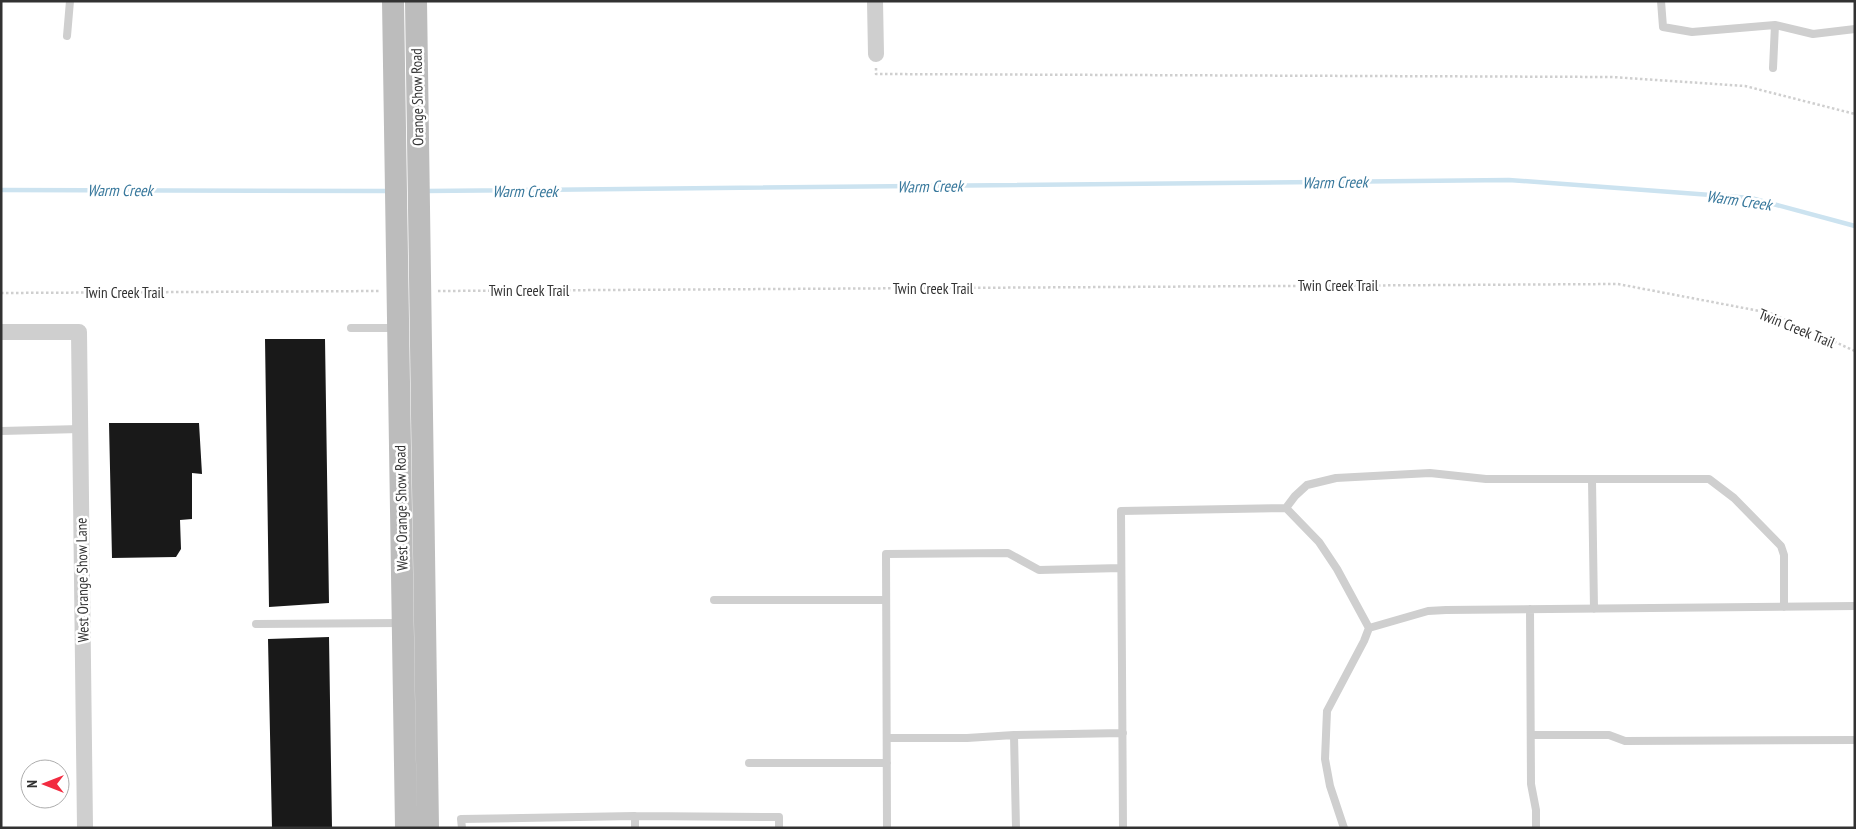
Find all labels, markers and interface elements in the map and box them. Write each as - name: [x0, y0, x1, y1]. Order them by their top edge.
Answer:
- street label: Orange Show Road: [407, 48, 427, 146]
- water label: Warm Creek: [1302, 171, 1370, 193]
- water label: Warm Creek: [897, 175, 965, 197]
- water label: Warm Creek: [87, 180, 155, 200]
- water label: Warm Creek: [492, 181, 560, 201]
- water label: Warm Creek: [1705, 186, 1775, 215]
- street label: Twin Creek Trail: [1298, 276, 1379, 295]
- street label: Twin Creek Trail: [893, 279, 974, 298]
- street label: Twin Creek Trail: [489, 281, 570, 300]
- street label: Twin Creek Trail: [84, 283, 165, 302]
- street label: Twin Creek Trail: [1756, 304, 1838, 352]
- street label: West Orange Show Road: [390, 445, 412, 571]
- street label: West Orange Show Lane: [71, 517, 93, 643]
- north arrow: [20, 759, 70, 809]
- text: N: [23, 780, 41, 788]

